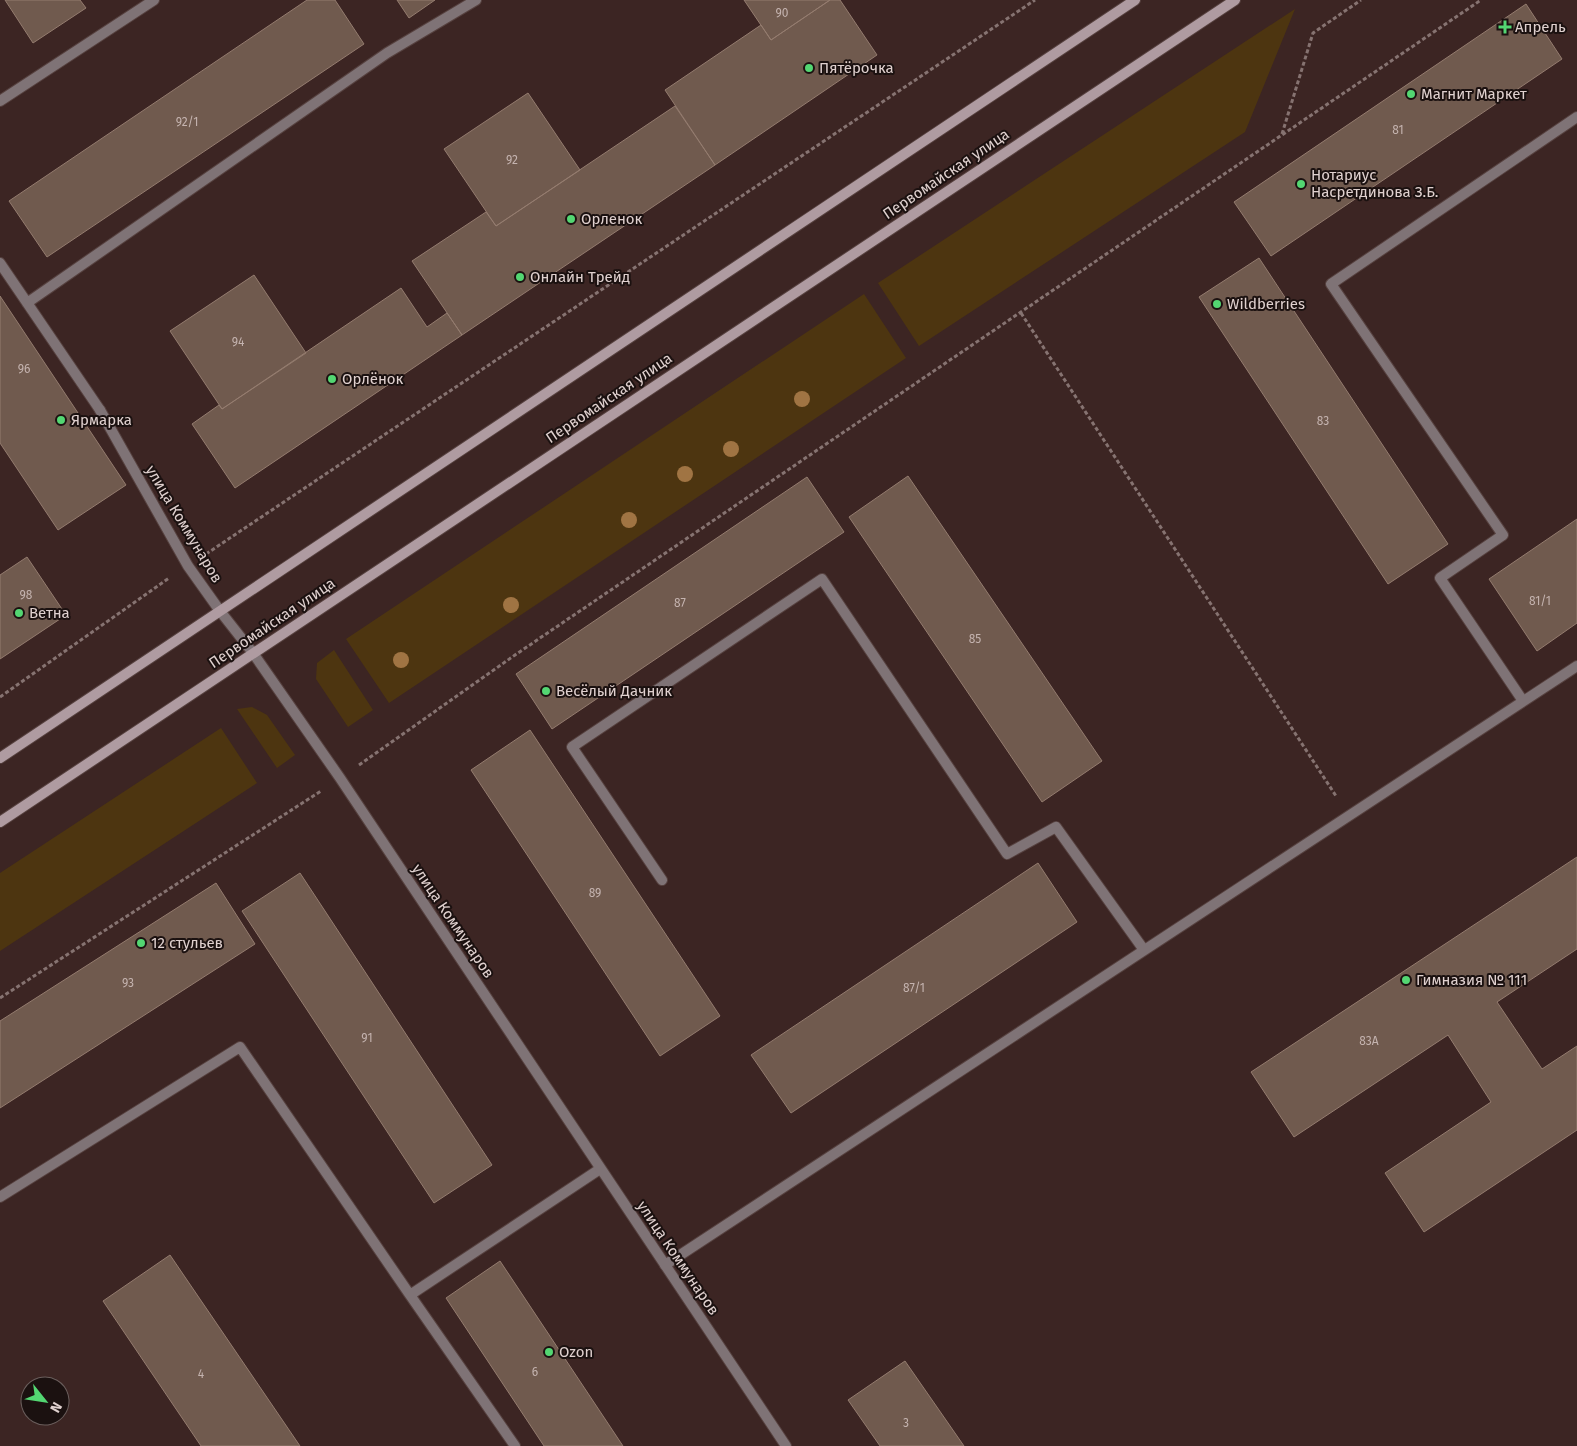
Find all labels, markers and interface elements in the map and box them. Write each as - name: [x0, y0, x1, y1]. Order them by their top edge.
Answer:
- house number: 90: [776, 6, 789, 20]
- place label: Апрель: [1515, 18, 1566, 36]
- marker: Апрель: [1499, 21, 1511, 33]
- place label: Пятёрочка: [819, 59, 894, 77]
- marker: Пятёрочка: [803, 62, 815, 74]
- place label: Магнит Маркет: [1421, 85, 1527, 103]
- marker: Магнит Маркет: [1405, 88, 1417, 100]
- house number: 92/1: [176, 115, 198, 129]
- house number: 81: [1392, 123, 1404, 137]
- street label: Первомайская улица: [879, 125, 1013, 223]
- house number: 92: [506, 153, 518, 167]
- place label: Нотариус Насретдинова З.Б.: [1311, 166, 1438, 201]
- marker: Нотариус Насретдинова З.Б.: [1295, 178, 1307, 190]
- place label: Орленок: [581, 210, 643, 228]
- marker: Орленок: [565, 213, 577, 225]
- place label: Онлайн Трейд: [530, 268, 630, 286]
- marker: Онлайн Трейд: [514, 271, 526, 283]
- place label: Wildberries: [1227, 295, 1305, 313]
- marker: Wildberries: [1211, 298, 1223, 310]
- house number: 94: [232, 335, 245, 349]
- street label: Первомайская улица: [542, 349, 676, 447]
- house number: 96: [18, 362, 30, 376]
- place label: Орлёнок: [342, 370, 404, 388]
- marker: Орлёнок: [326, 373, 338, 385]
- place label: Ярмарка: [71, 411, 132, 429]
- marker: Ярмарка: [55, 414, 67, 426]
- house number: 83: [1317, 414, 1329, 428]
- street label: улица Коммунаров: [142, 462, 226, 586]
- street label: Первомайская улица: [205, 574, 339, 672]
- house number: 98: [20, 588, 33, 602]
- house number: 81/1: [1529, 594, 1551, 608]
- house number: 87: [674, 596, 686, 610]
- place label: Ветна: [29, 604, 70, 622]
- marker: Ветна: [13, 607, 25, 619]
- house number: 85: [969, 632, 981, 646]
- place label: Весёлый Дачник: [556, 682, 672, 700]
- marker: Весёлый Дачник: [540, 685, 552, 697]
- street label: улица Коммунаров: [408, 861, 498, 981]
- house number: 89: [589, 886, 601, 900]
- place label: 12 стульев: [151, 934, 223, 952]
- marker: 12 стульев: [135, 937, 147, 949]
- place label: Гимназия № 111: [1416, 971, 1527, 989]
- marker: Гимназия № 111: [1400, 974, 1412, 986]
- house number: 93: [122, 976, 134, 990]
- house number: 87/1: [903, 981, 925, 995]
- house number: 91: [361, 1031, 373, 1045]
- house number: 83А: [1359, 1034, 1379, 1048]
- street label: улица Коммунаров: [633, 1198, 723, 1318]
- place label: Ozon: [559, 1343, 593, 1361]
- marker: Ozon: [543, 1346, 555, 1358]
- house number: 6: [532, 1365, 538, 1379]
- house number: 4: [198, 1367, 205, 1381]
- north arrow: [20, 1376, 70, 1426]
- text: N: [46, 1399, 66, 1416]
- house number: 3: [903, 1416, 909, 1430]

